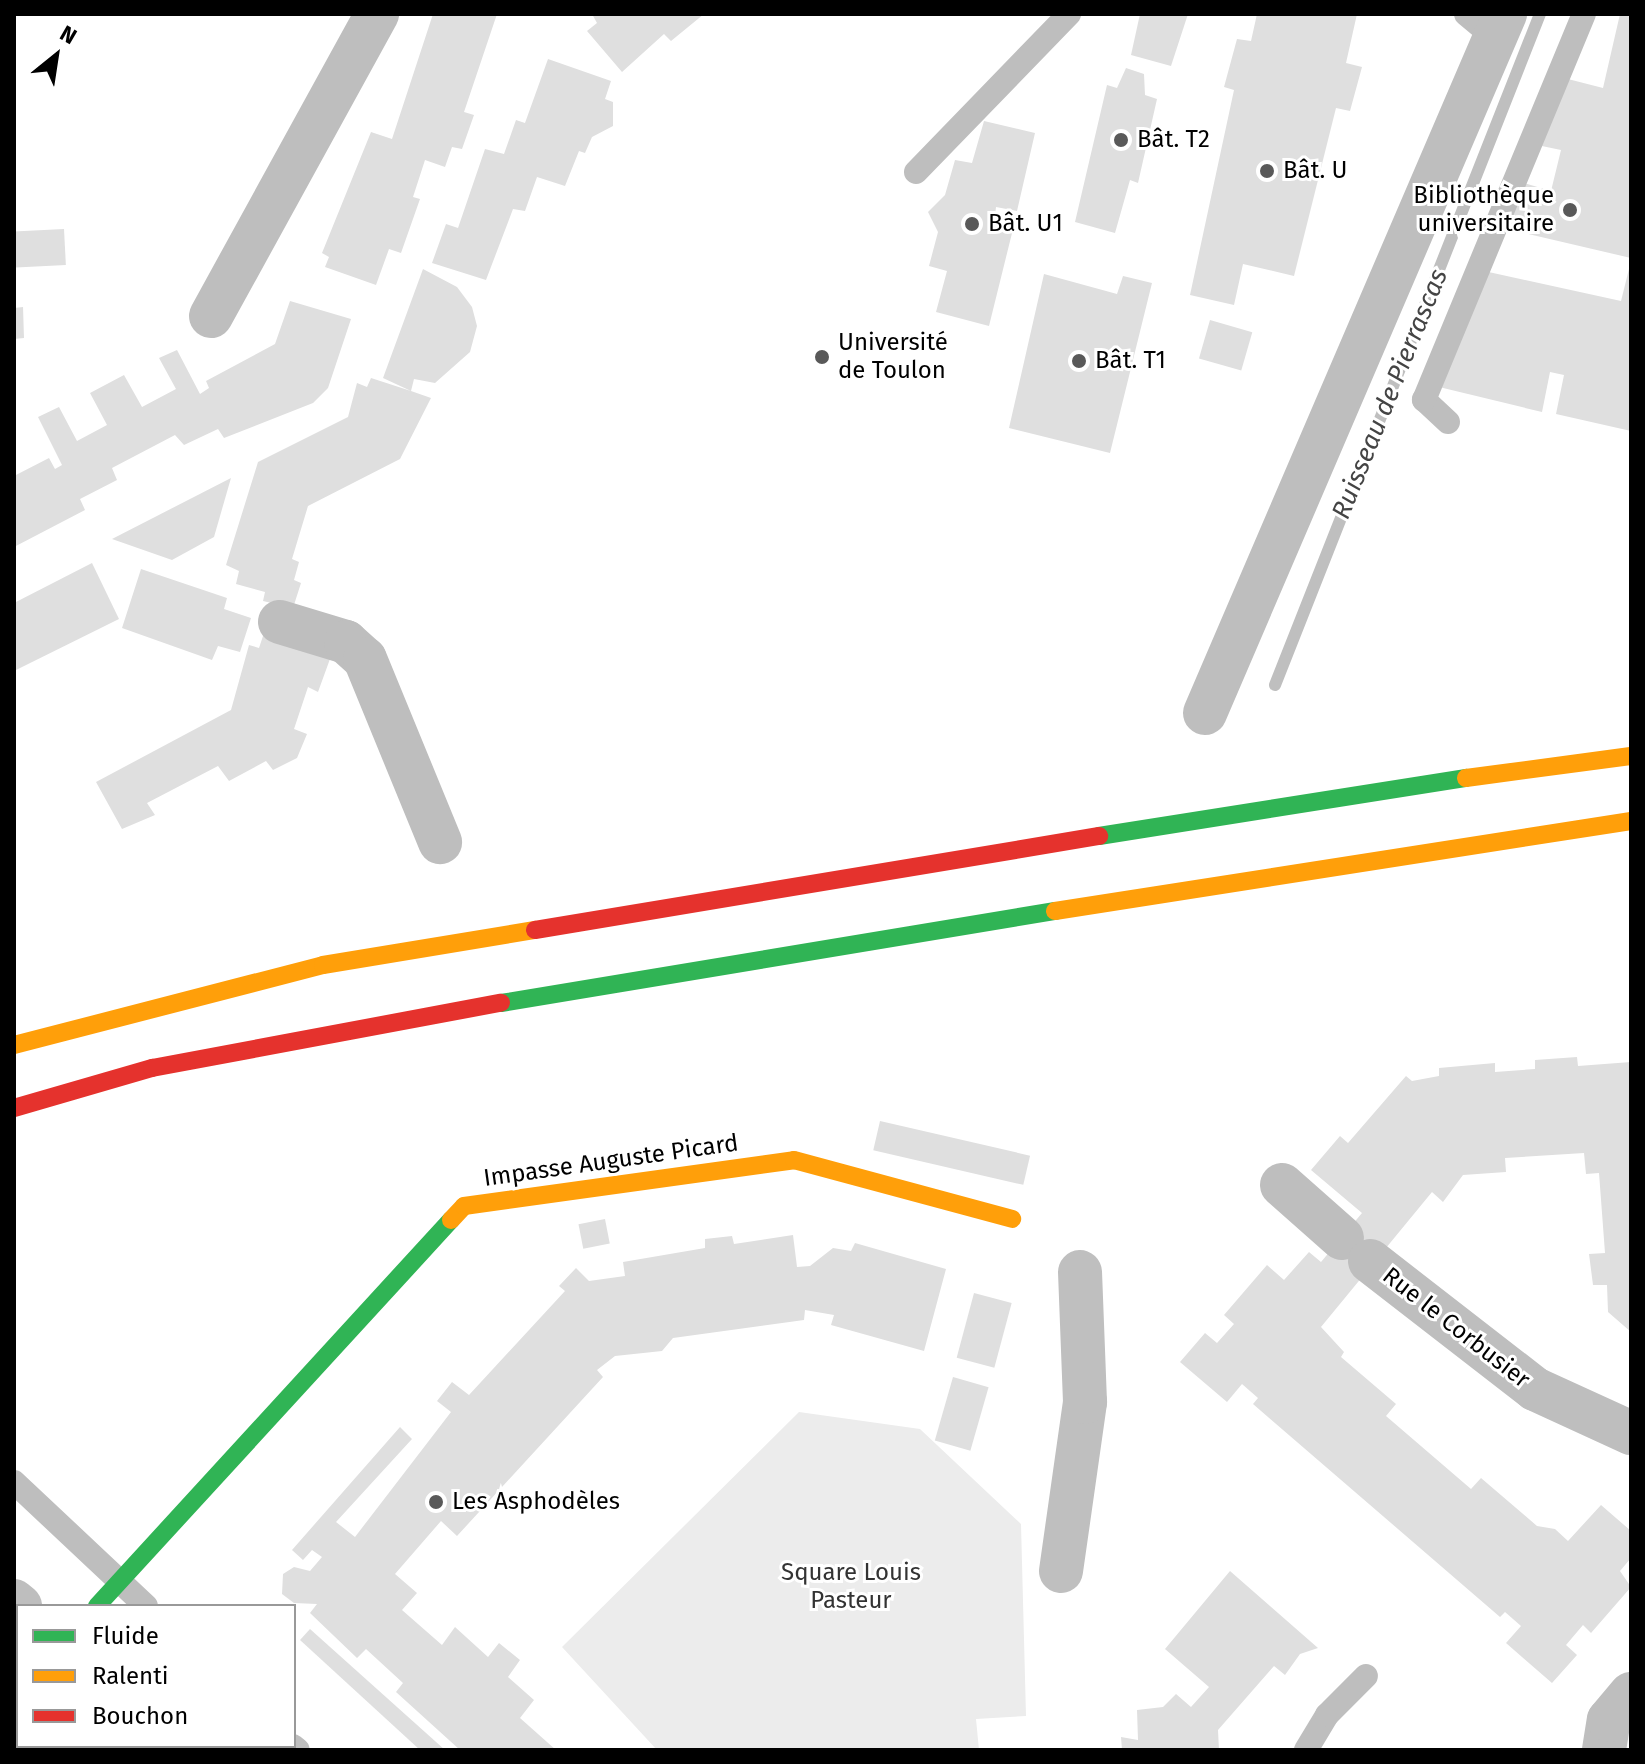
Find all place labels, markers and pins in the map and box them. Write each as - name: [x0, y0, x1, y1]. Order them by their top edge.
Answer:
- place label: Bât. T2: [1137, 126, 1210, 154]
- marker: Bât. T2: [1112, 131, 1130, 149]
- place label: Bât. U: [1283, 157, 1347, 185]
- marker: Bât. U: [1258, 162, 1276, 180]
- place label: Bibliothèque universitaire: [1413, 182, 1554, 238]
- marker: Bibliothèque universitaire: [1561, 201, 1579, 219]
- place label: Bât. U1: [988, 210, 1063, 238]
- marker: Bât. U1: [963, 215, 981, 233]
- place label: Université de Toulon: [838, 329, 948, 385]
- place label: Bât. T1: [1095, 347, 1166, 375]
- marker: Université de Toulon: [813, 348, 831, 366]
- marker: Bât. T1: [1070, 352, 1088, 370]
- place label: Les Asphodèles: [452, 1488, 620, 1516]
- marker: Les Asphodèles: [427, 1493, 445, 1511]

